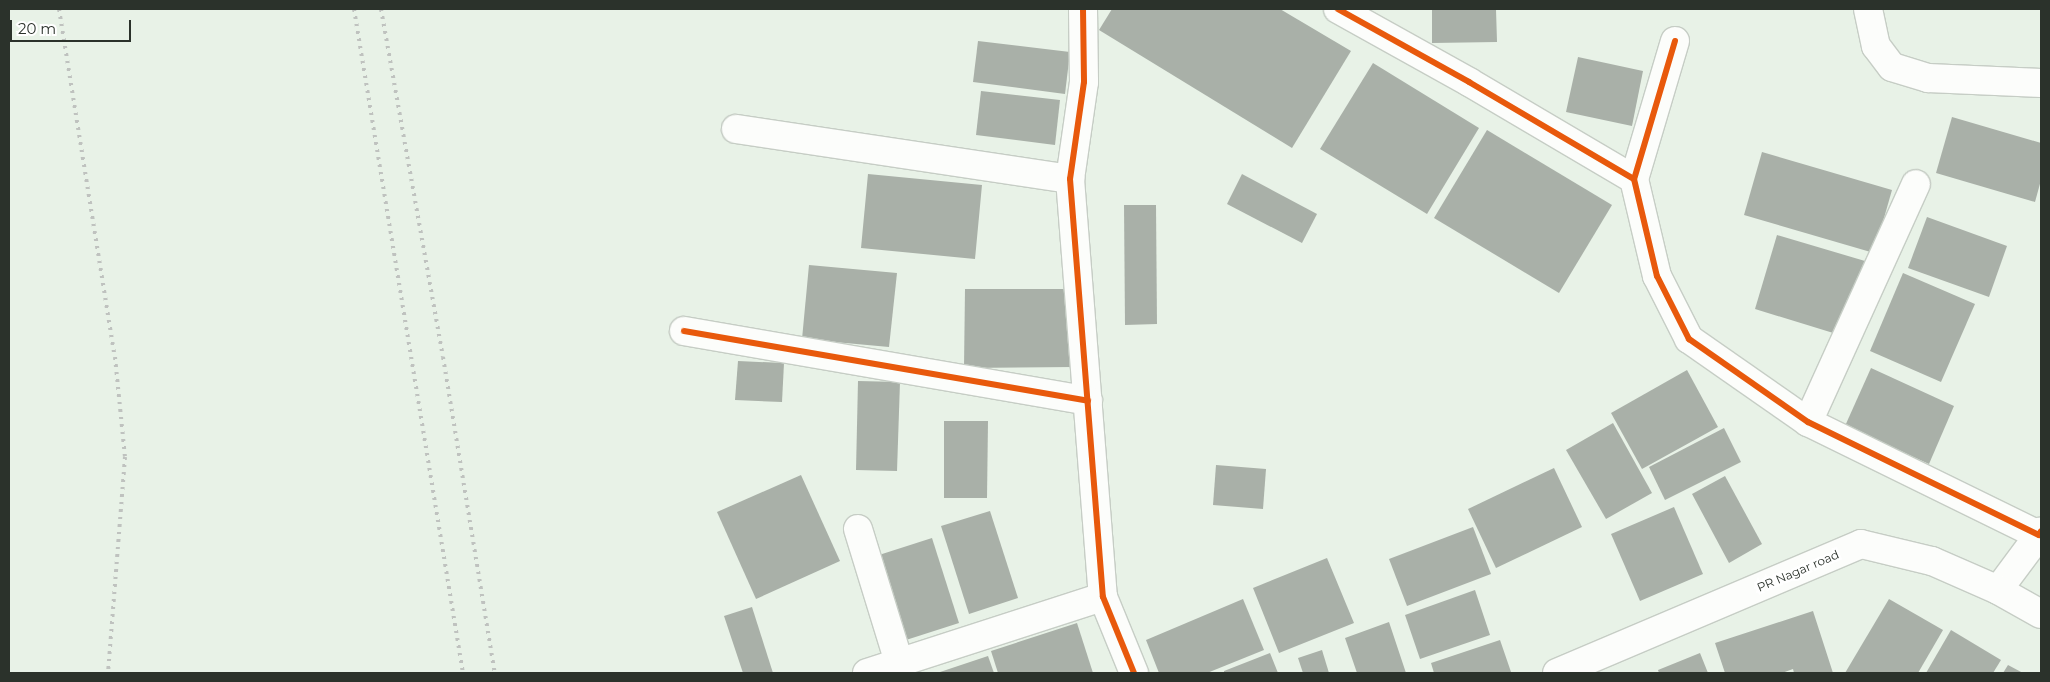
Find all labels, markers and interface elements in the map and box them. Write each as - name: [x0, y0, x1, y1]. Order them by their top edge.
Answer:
- scale bar: [12, 10, 134, 42]
- text: 20 m: [18, 19, 56, 38]
- street label: PR Nagar road: [1755, 547, 1841, 595]

